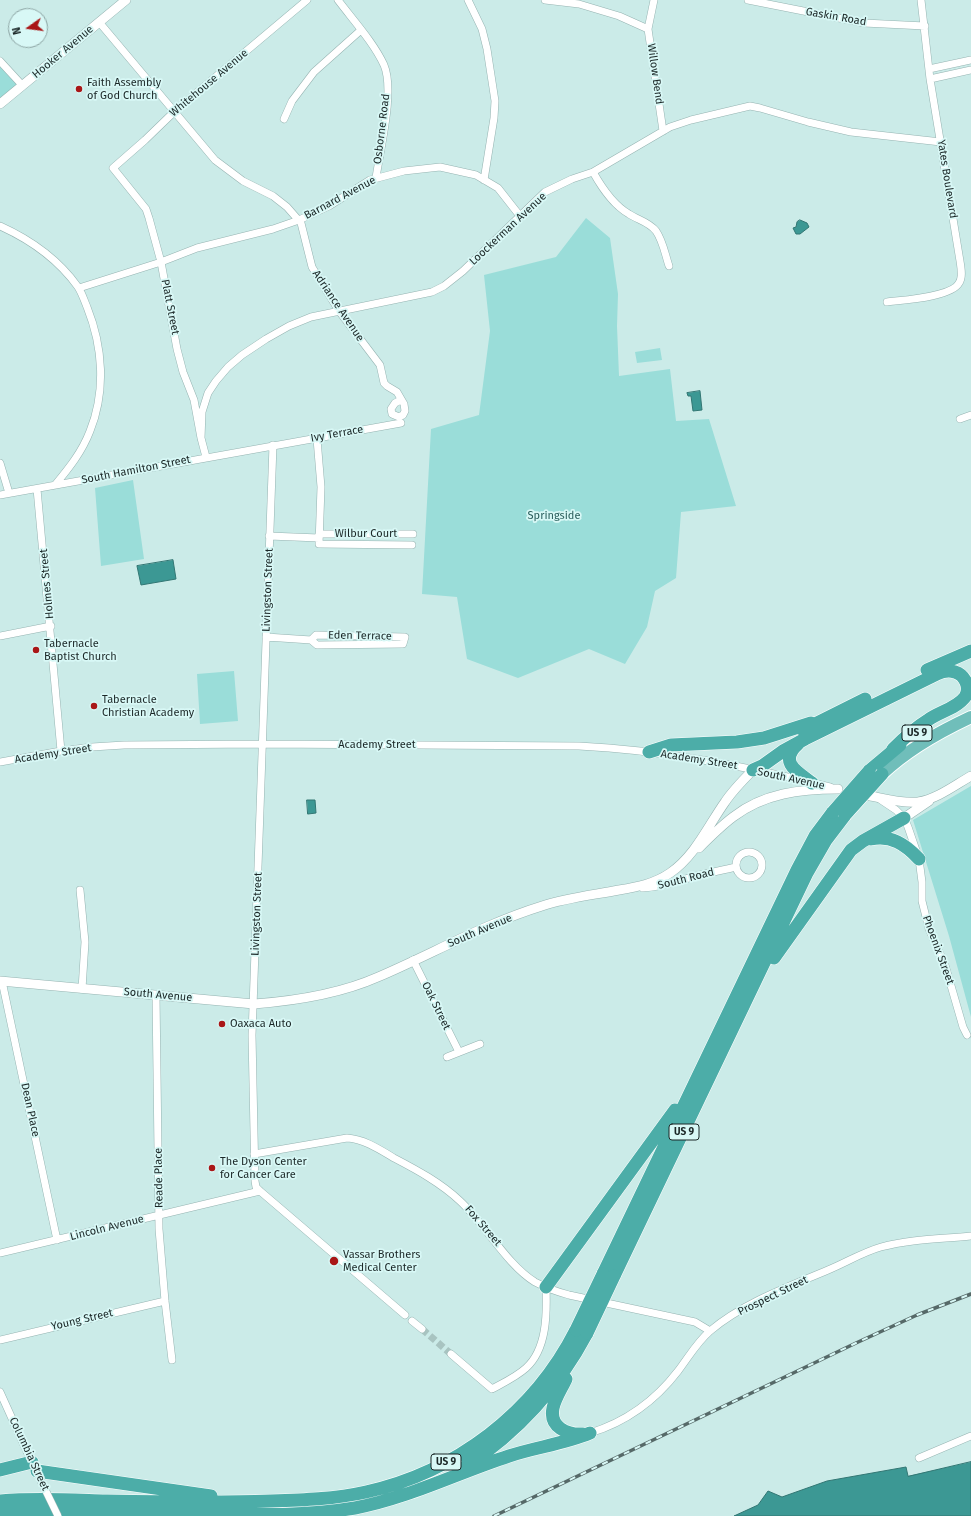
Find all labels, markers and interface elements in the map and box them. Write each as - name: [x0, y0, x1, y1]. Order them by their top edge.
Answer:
- street label: Gaskin Road: [805, 5, 867, 29]
- north arrow: [8, 8, 48, 48]
- street label: Hooker Avenue: [30, 23, 96, 81]
- text: N: [10, 26, 24, 36]
- street label: Willow Bend: [644, 43, 666, 105]
- street label: Whitehouse Avenue: [167, 46, 251, 120]
- place label: Faith Assembly of God Church: [87, 76, 161, 102]
- marker: Faith Assembly of God Church: [74, 84, 84, 94]
- street label: Osborne Road: [371, 93, 393, 165]
- street label: Yates Boulevard: [934, 139, 960, 219]
- street label: Barnard Avenue: [302, 174, 378, 222]
- street label: Loockerman Avenue: [467, 190, 549, 268]
- street label: Adriance Avenue: [309, 268, 367, 344]
- street label: Platt Street: [158, 278, 182, 336]
- street label: Ivy Terrace: [310, 423, 364, 445]
- street label: South Hamilton Street: [80, 453, 192, 487]
- park label: Springside: [528, 509, 580, 523]
- street label: Wilbur Court: [335, 527, 397, 541]
- street label: Holmes Street: [37, 548, 57, 620]
- street label: Livingston Street: [260, 548, 276, 632]
- street label: Eden Terrace: [328, 629, 392, 643]
- place label: Tabernacle Baptist Church: [44, 637, 117, 663]
- marker: Tabernacle Baptist Church: [31, 645, 41, 655]
- place label: Tabernacle Christian Academy: [102, 693, 194, 719]
- marker: Tabernacle Christian Academy: [89, 701, 99, 711]
- road number: US 9: [902, 725, 932, 741]
- street label: Academy Street: [338, 738, 416, 752]
- street label: Academy Street: [14, 741, 92, 767]
- street label: Academy Street: [660, 747, 738, 773]
- street label: South Avenue: [756, 765, 826, 793]
- street label: South Road: [656, 866, 716, 892]
- street label: Livingston Street: [249, 872, 265, 956]
- street label: South Avenue: [446, 912, 514, 950]
- street label: Phoenix Street: [919, 914, 957, 986]
- street label: Oak Street: [419, 980, 453, 1032]
- street label: South Avenue: [123, 985, 193, 1005]
- place label: Oaxaca Auto: [230, 1017, 292, 1031]
- marker: Oaxaca Auto: [217, 1019, 227, 1029]
- street label: Dean Place: [18, 1082, 42, 1138]
- road number: US 9: [669, 1124, 699, 1140]
- street label: Reade Place: [152, 1148, 166, 1208]
- place label: The Dyson Center for Cancer Care: [220, 1155, 307, 1181]
- marker: The Dyson Center for Cancer Care: [207, 1163, 217, 1173]
- street label: Fox Street: [462, 1203, 504, 1249]
- street label: Lincoln Avenue: [69, 1212, 145, 1244]
- place label: Vassar Brothers Medical Center: [343, 1248, 420, 1274]
- marker: Vassar Brothers Medical Center: [328, 1255, 340, 1267]
- street label: Prospect Street: [736, 1273, 810, 1319]
- street label: Young Street: [50, 1306, 114, 1334]
- street label: Columbia Street: [6, 1415, 52, 1493]
- road number: US 9: [431, 1454, 461, 1470]

